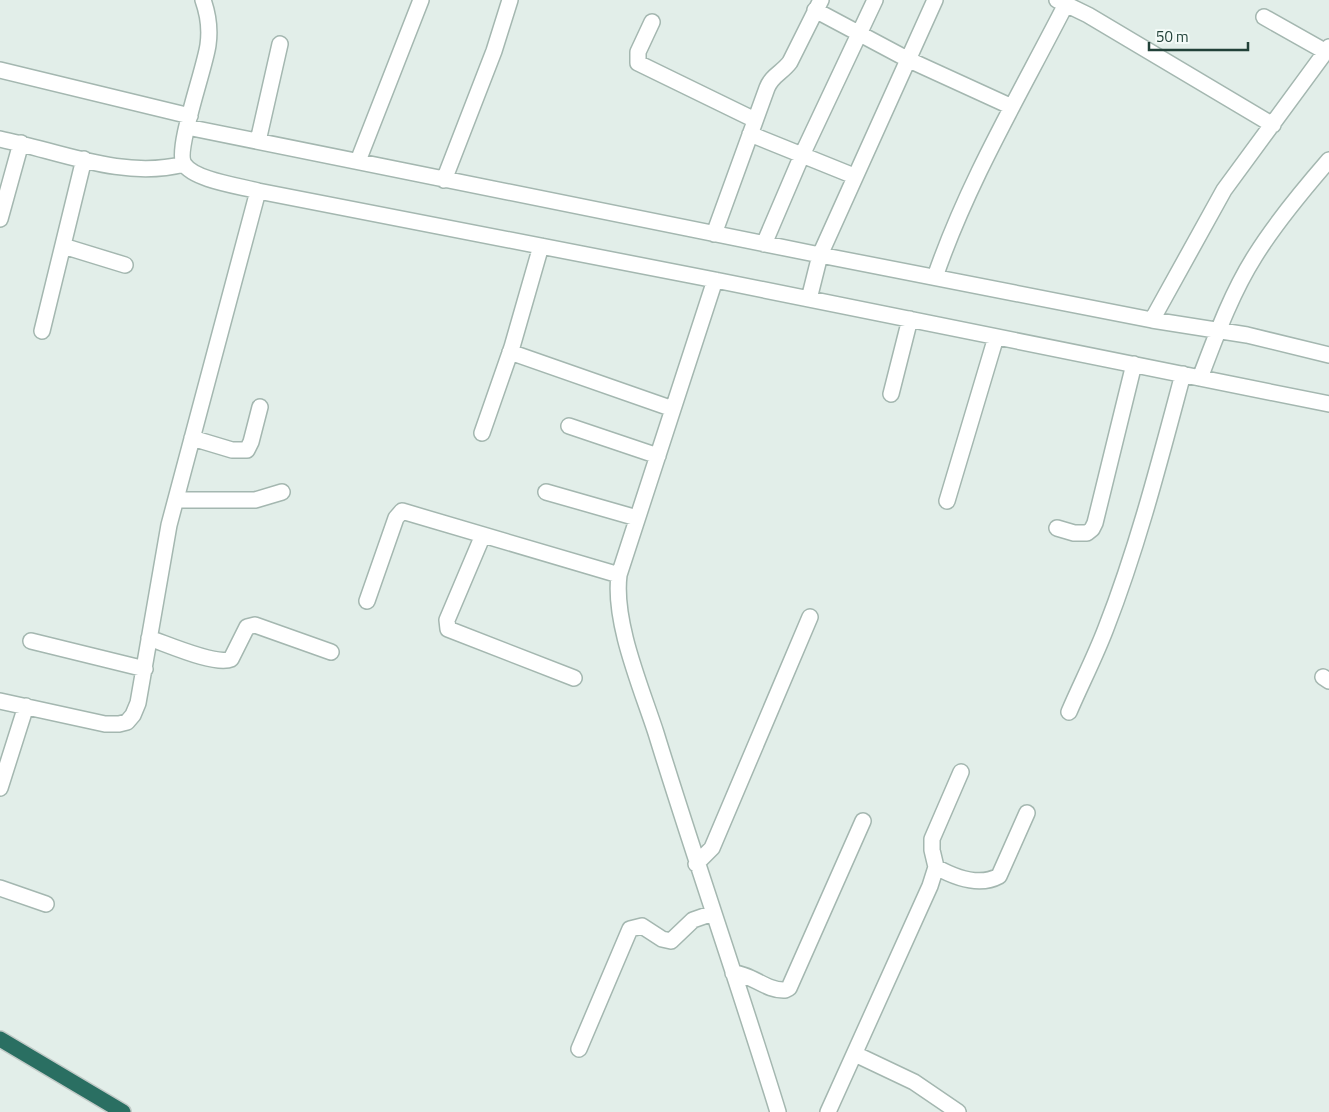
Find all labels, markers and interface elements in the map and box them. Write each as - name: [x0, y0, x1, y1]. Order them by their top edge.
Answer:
- scale bar: [1149, 20, 1248, 52]
- text: 50 m: [1156, 25, 1189, 48]

